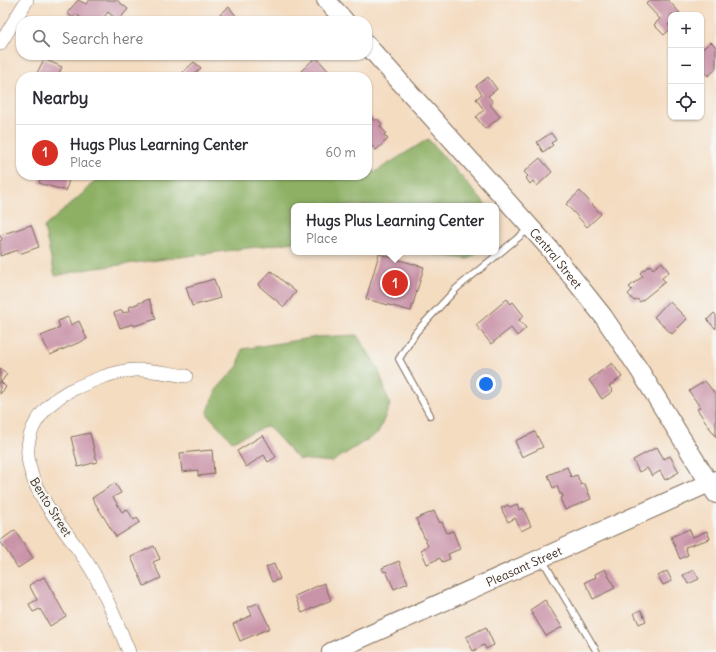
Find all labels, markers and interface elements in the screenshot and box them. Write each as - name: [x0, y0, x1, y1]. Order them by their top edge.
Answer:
- map controls: [668, 12, 704, 120]
- button: +: [668, 12, 704, 48]
- search box: [16, 16, 372, 60]
- icon: search: [30, 27, 52, 49]
- text: Search here: [62, 29, 143, 48]
- button: −: [668, 48, 704, 84]
- button: locate: [668, 84, 704, 120]
- text: Nearby: [32, 87, 88, 109]
- text: Hugs Plus Learning Center: [70, 135, 248, 154]
- text: 1: [42, 144, 48, 161]
- text: 60 m: [325, 144, 356, 161]
- text: Place: [70, 154, 101, 171]
- popup: [291, 203, 499, 255]
- text: Hugs Plus Learning Center: [306, 211, 484, 230]
- street label: Central Street: [527, 225, 586, 291]
- text: Place: [306, 230, 337, 247]
- pin: 1: [382, 268, 408, 298]
- your location: [476, 374, 496, 394]
- street label: Bento Street: [27, 475, 75, 539]
- street label: Pleasant Street: [483, 542, 564, 589]

